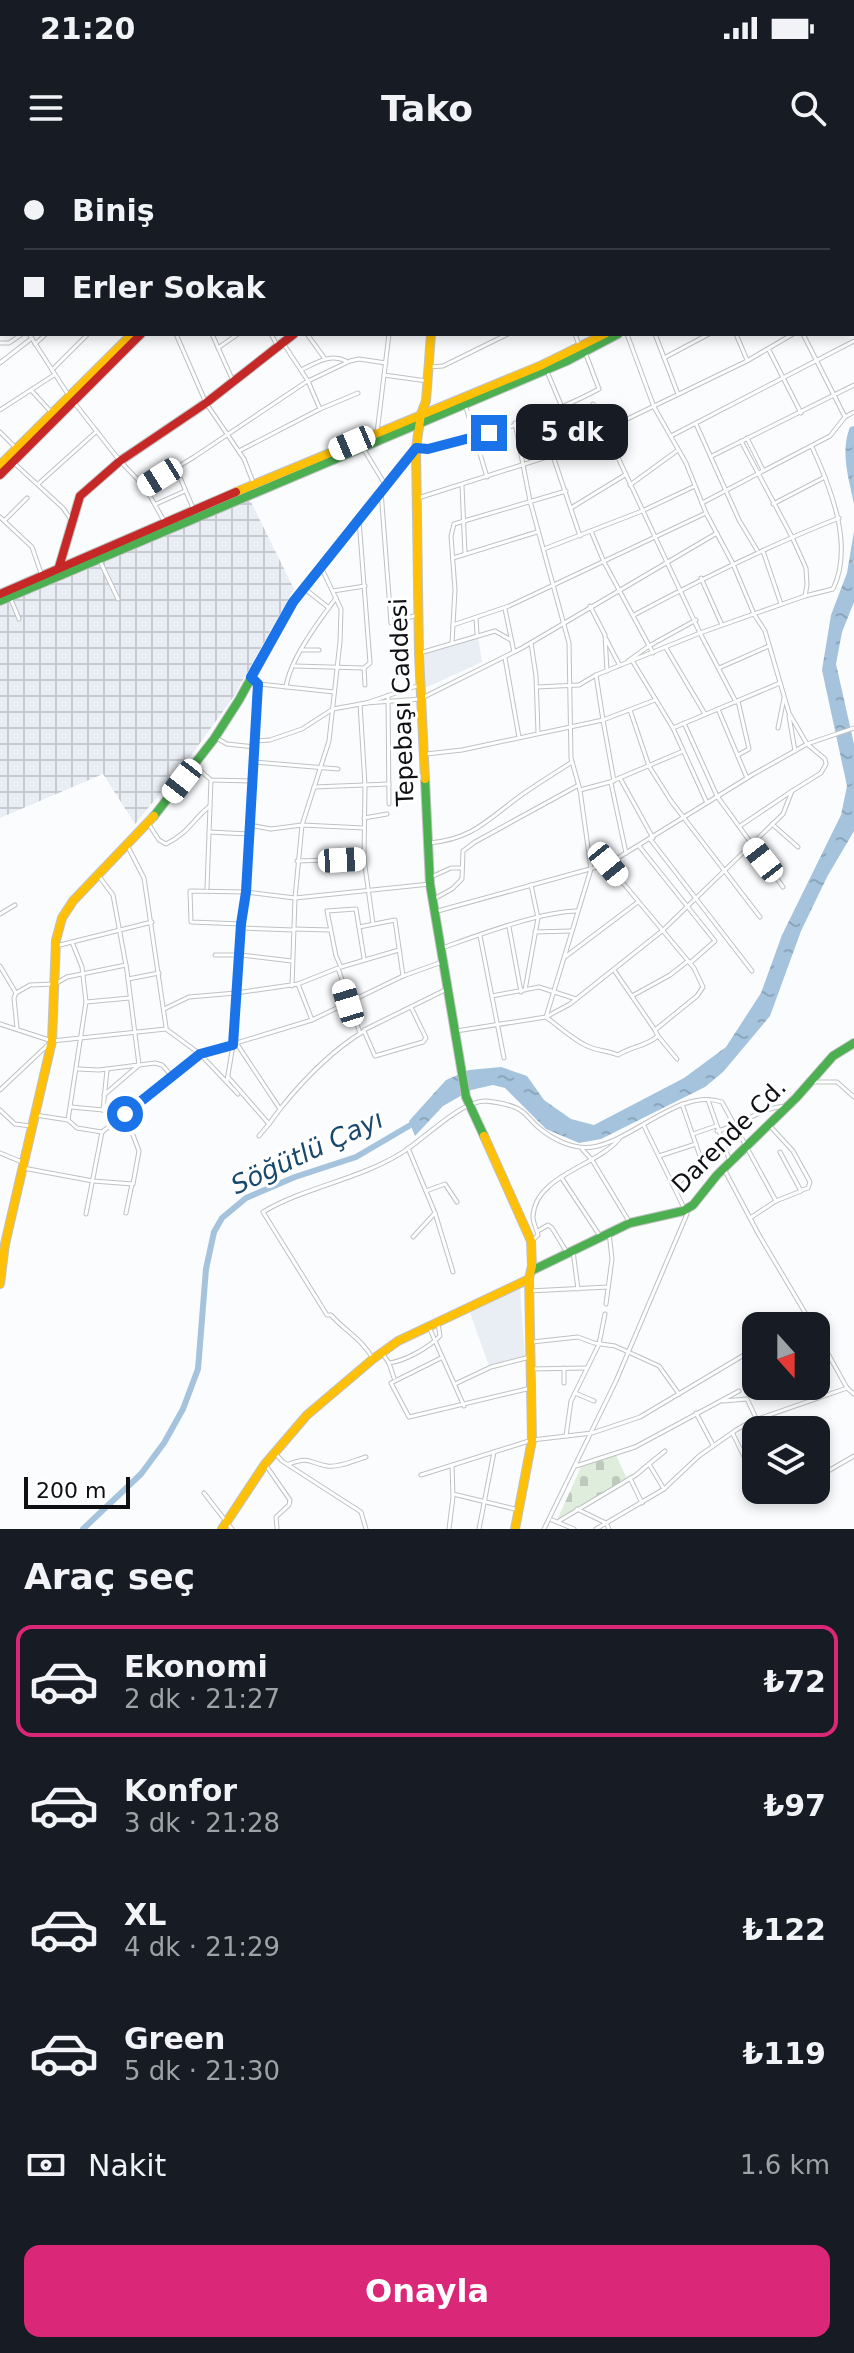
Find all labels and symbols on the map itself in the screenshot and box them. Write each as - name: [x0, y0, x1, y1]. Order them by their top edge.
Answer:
- callout: 5 dk: [517, 405, 629, 461]
- route end: [471, 415, 507, 451]
- car: [325, 423, 379, 463]
- car: [133, 454, 187, 500]
- street label: Tepebaşı Caddesi: [384, 598, 420, 807]
- car: [158, 755, 206, 807]
- car: [739, 834, 787, 886]
- car: [584, 838, 632, 890]
- car: [317, 847, 367, 873]
- car: [330, 977, 366, 1029]
- street label: Darende Cd.: [666, 1073, 792, 1199]
- route start: [107, 1096, 143, 1132]
- water label: Söğütlü Çayı: [226, 1104, 388, 1200]
- north arrow: [742, 1312, 830, 1400]
- scale bar: [24, 1473, 130, 1509]

